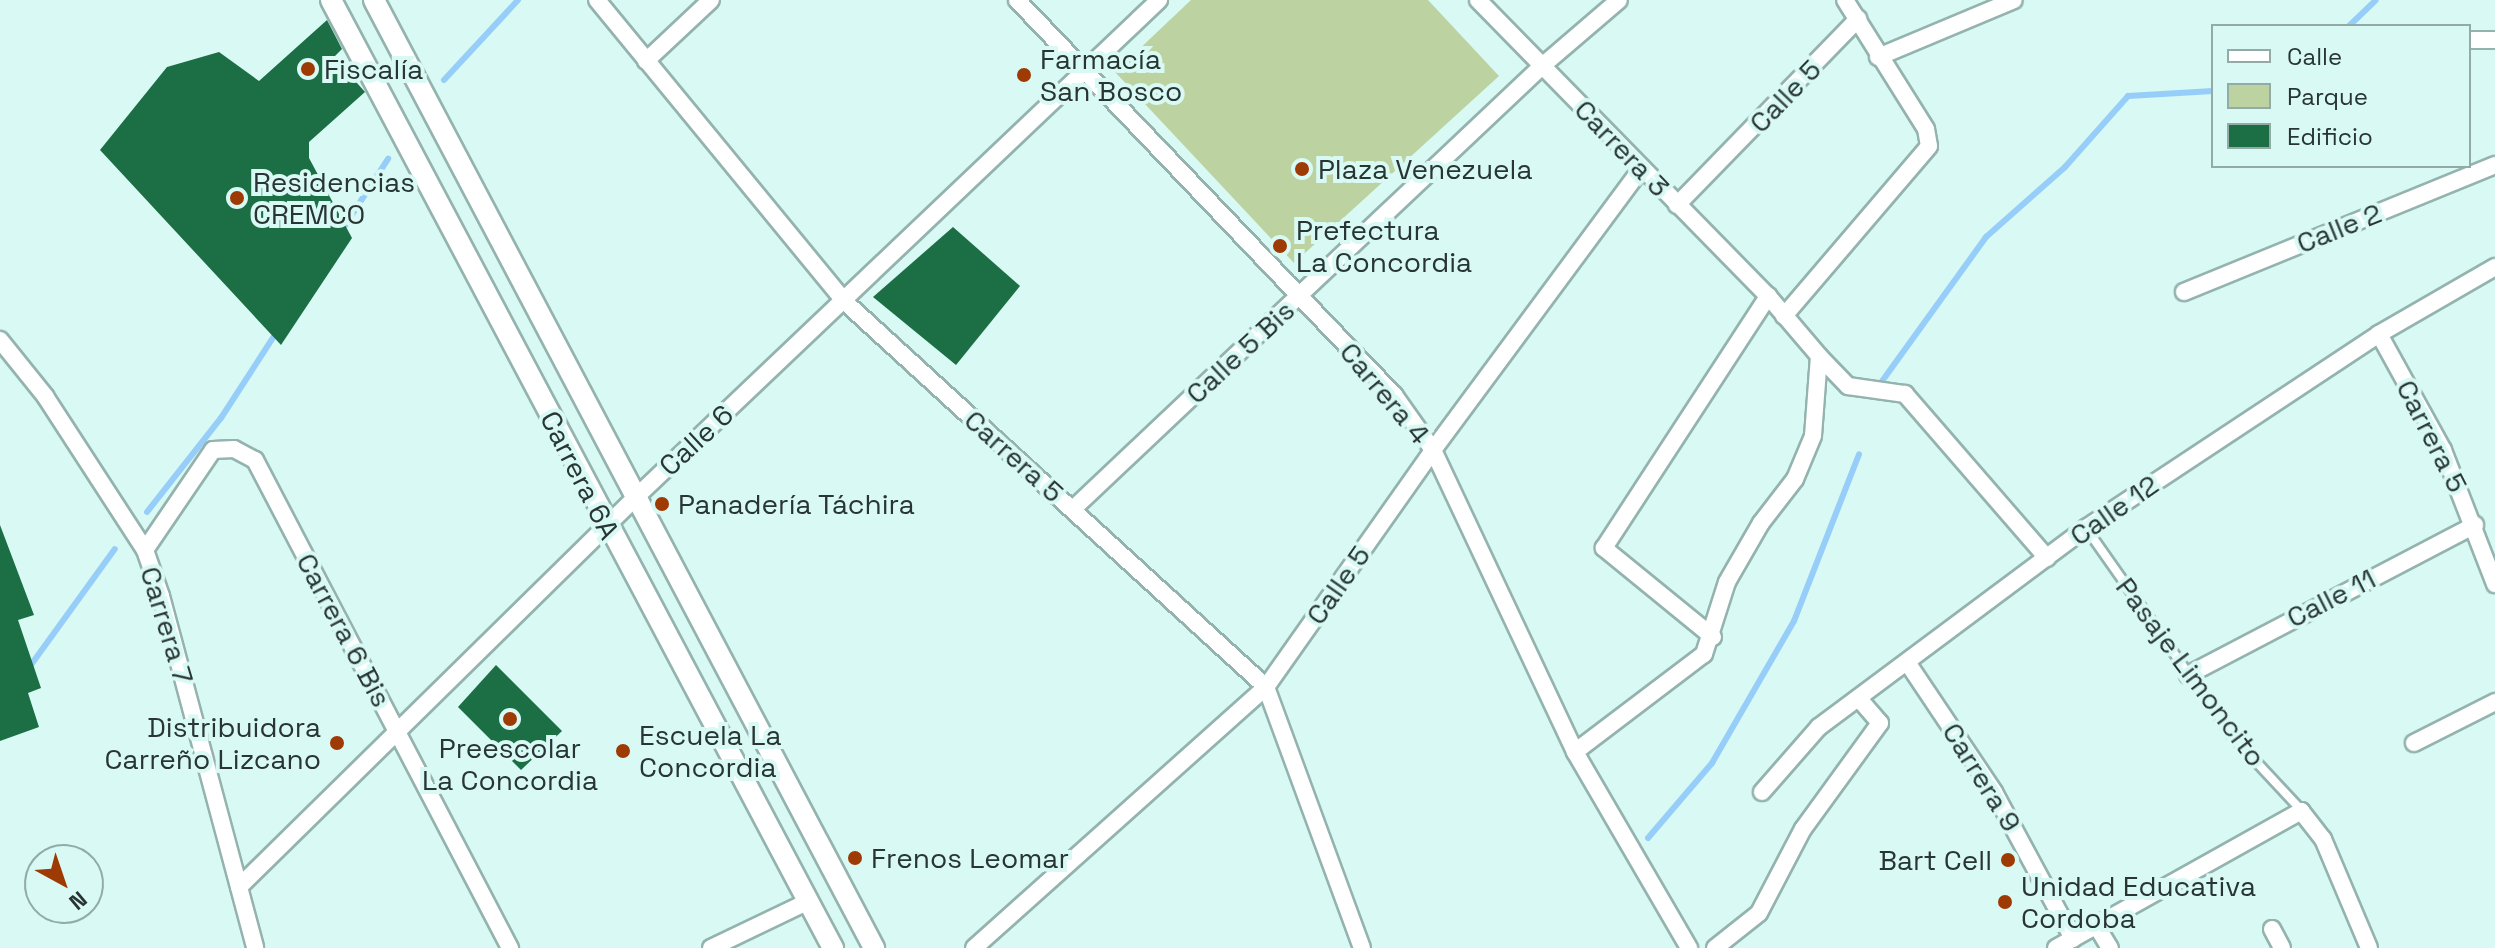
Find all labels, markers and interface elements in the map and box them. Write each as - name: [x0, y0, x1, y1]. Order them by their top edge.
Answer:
- legend: [2211, 24, 2471, 168]
- text: Calle: [2287, 41, 2342, 72]
- place label: Farmacía San Bosco: [1040, 42, 1182, 108]
- place label: Fiscalía: [324, 52, 423, 86]
- street label: Calle 5: [1742, 53, 1828, 139]
- marker: Fiscalía: [299, 60, 317, 78]
- marker: Farmacía San Bosco: [1015, 66, 1033, 84]
- text: Parque: [2287, 81, 2368, 112]
- street label: Carrera 3: [1568, 93, 1676, 203]
- text: Edificio: [2287, 121, 2373, 152]
- place label: Plaza Venezuela: [1318, 152, 1533, 186]
- marker: Plaza Venezuela: [1293, 160, 1311, 178]
- place label: Residencias CREMCO: [253, 165, 415, 231]
- marker: Residencias CREMCO: [228, 189, 246, 207]
- street label: Calle 2: [2292, 196, 2386, 260]
- place label: Prefectura La Concordia: [1296, 213, 1472, 279]
- marker: Prefectura La Concordia: [1271, 237, 1289, 255]
- street label: Calle 5 Bis: [1179, 293, 1301, 411]
- street label: Carrera 4: [1333, 335, 1437, 451]
- street label: Carrera 5: [2389, 374, 2475, 498]
- street label: Calle 6: [652, 397, 740, 483]
- street label: Carrera 5: [958, 403, 1070, 509]
- street label: Carrera 6A: [533, 405, 627, 545]
- street label: Calle 12: [2063, 468, 2165, 552]
- place label: Panadería Táchira: [678, 487, 915, 521]
- marker: Panadería Táchira: [653, 495, 671, 513]
- street label: Calle 5: [1299, 539, 1377, 631]
- street label: Carrera 6 Bis: [289, 547, 399, 713]
- street label: Calle 11: [2281, 561, 2381, 635]
- street label: Carrera 7: [133, 563, 201, 687]
- street label: Pasaje Limoncito: [2109, 571, 2273, 773]
- place label: Distribuidora Carreño Lizcano: [105, 710, 321, 776]
- marker: Preescolar La Concordia: [501, 710, 519, 728]
- street label: Carrera 9: [1935, 716, 2029, 838]
- place label: Escuela La Concordia: [639, 718, 782, 784]
- place label: Preescolar La Concordia: [422, 731, 598, 797]
- marker: Distribuidora Carreño Lizcano: [328, 734, 346, 752]
- marker: Escuela La Concordia: [614, 742, 632, 760]
- place label: Frenos Leomar: [871, 841, 1069, 875]
- place label: Bart Cell: [1878, 843, 1992, 877]
- north arrow: [24, 844, 104, 924]
- marker: Frenos Leomar: [846, 849, 864, 867]
- marker: Bart Cell: [1999, 851, 2017, 869]
- place label: Unidad Educativa Cordoba: [2021, 869, 2256, 935]
- text: N: [63, 885, 93, 916]
- marker: Unidad Educativa Cordoba: [1996, 893, 2014, 911]

